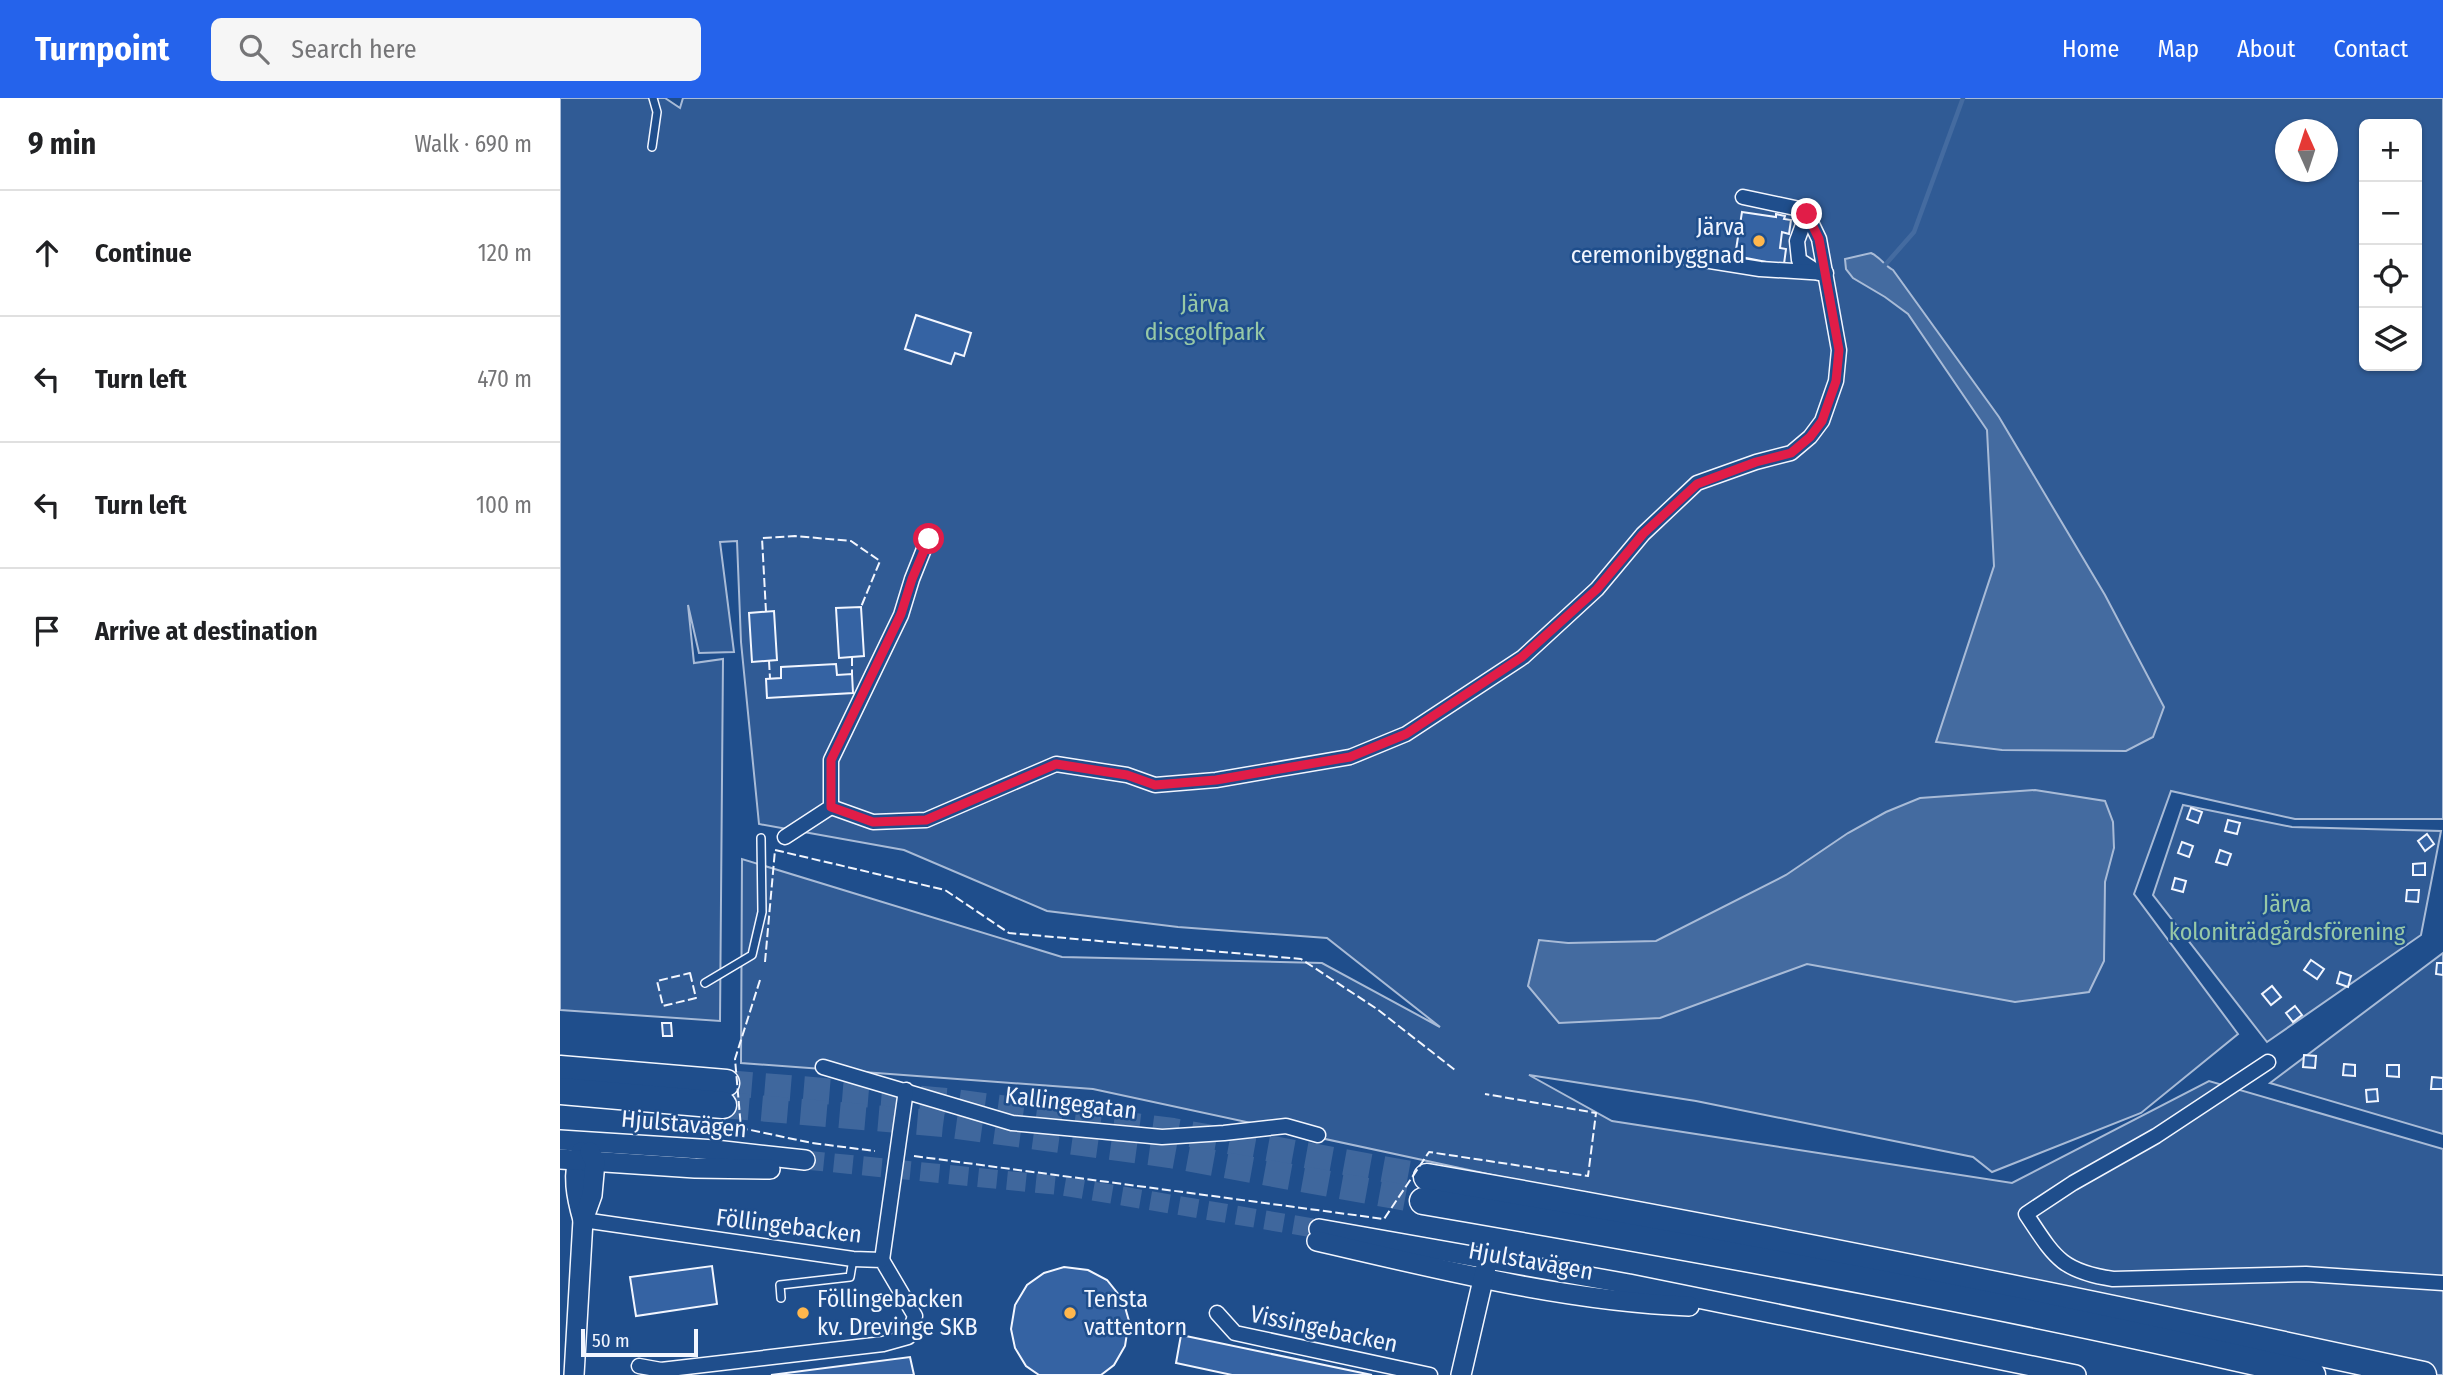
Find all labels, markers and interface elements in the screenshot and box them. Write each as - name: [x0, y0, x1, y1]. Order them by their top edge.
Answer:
- search box: [211, 18, 701, 81]
- text: Turnpoint: [35, 29, 169, 69]
- icon: search: [235, 30, 273, 68]
- text: Search here: [291, 34, 417, 65]
- text: Home: [2062, 35, 2119, 63]
- text: Map: [2157, 35, 2199, 63]
- text: About: [2237, 35, 2295, 63]
- text: Contact: [2333, 35, 2408, 63]
- north arrow: [2275, 119, 2338, 182]
- map controls: [2359, 119, 2422, 371]
- button: +: [2359, 119, 2422, 182]
- text: 9 min: [28, 126, 96, 162]
- text: Walk · 690 m: [415, 130, 532, 158]
- button: −: [2359, 182, 2422, 245]
- route end: [1791, 198, 1822, 229]
- place label: Järva ceremonibyggnad: [1571, 213, 1745, 269]
- marker: Järva ceremonibyggnad: [1751, 233, 1767, 249]
- icon: ahead: [28, 234, 66, 272]
- text: Continue: [95, 238, 192, 269]
- text: 120 m: [478, 239, 532, 267]
- button: locate: [2359, 245, 2422, 308]
- park label: Järva discgolfpark: [1145, 290, 1266, 346]
- button: layers: [2359, 308, 2422, 371]
- icon: left: [28, 360, 66, 398]
- text: Turn left: [95, 364, 187, 395]
- text: 470 m: [477, 365, 532, 393]
- icon: left: [28, 486, 66, 524]
- text: Turn left: [95, 490, 187, 521]
- text: 100 m: [476, 491, 532, 519]
- route start: [913, 523, 944, 554]
- icon: arrive: [28, 612, 66, 650]
- text: Arrive at destination: [95, 616, 318, 647]
- park label: Järva koloniträdgårdsförening: [2169, 890, 2406, 946]
- street label: Kallingegatan: [1003, 1081, 1139, 1125]
- street label: Hjulstavägen: [620, 1105, 748, 1143]
- street label: Föllingebacken: [715, 1203, 863, 1249]
- street label: Hjulstavägen: [1466, 1236, 1596, 1286]
- place label: Föllingebacken kv. Drevinge SKB: [817, 1285, 978, 1341]
- place label: Tensta vattentorn: [1084, 1285, 1187, 1341]
- street label: Vissingebacken: [1248, 1300, 1400, 1358]
- marker: Föllingebacken kv. Drevinge SKB: [795, 1305, 811, 1321]
- marker: Tensta vattentorn: [1062, 1305, 1078, 1321]
- scale bar: [581, 1326, 698, 1358]
- text: 50 m: [592, 1329, 630, 1352]

